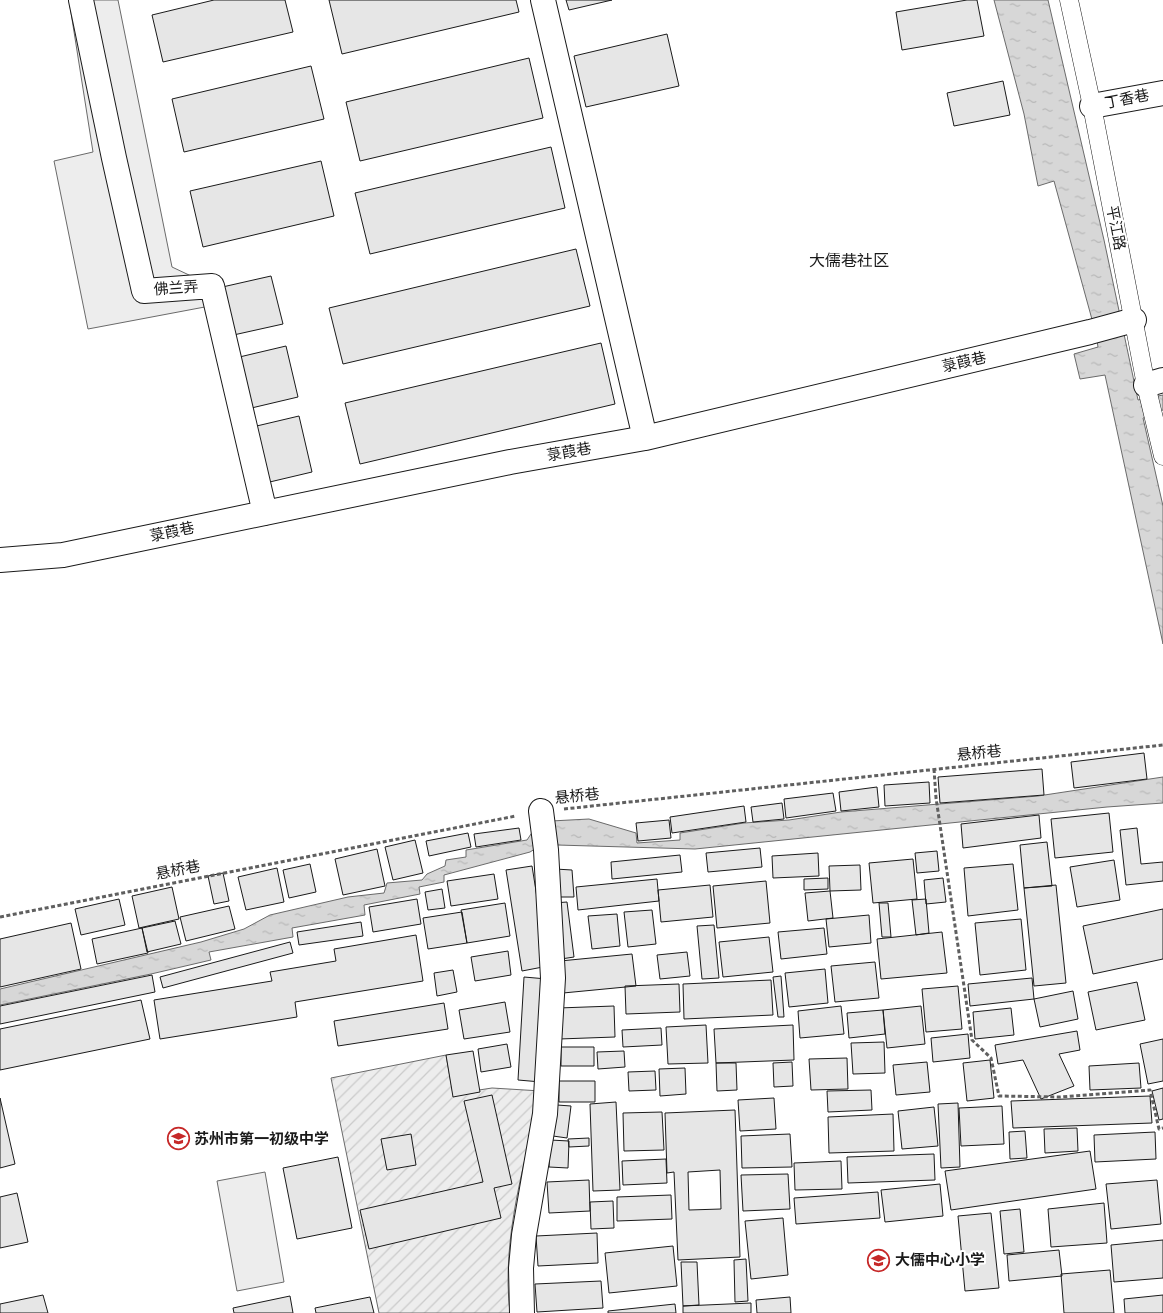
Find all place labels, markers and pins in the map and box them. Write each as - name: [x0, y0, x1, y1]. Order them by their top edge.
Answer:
- school or university icon: 苏州市第一初级中学: [166, 1127, 190, 1151]
- place label: 苏州市第一初级中学: [194, 1129, 329, 1147]
- school or university icon: 大儒中心小学: [867, 1248, 891, 1272]
- place label: 大儒中心小学: [895, 1250, 985, 1268]

